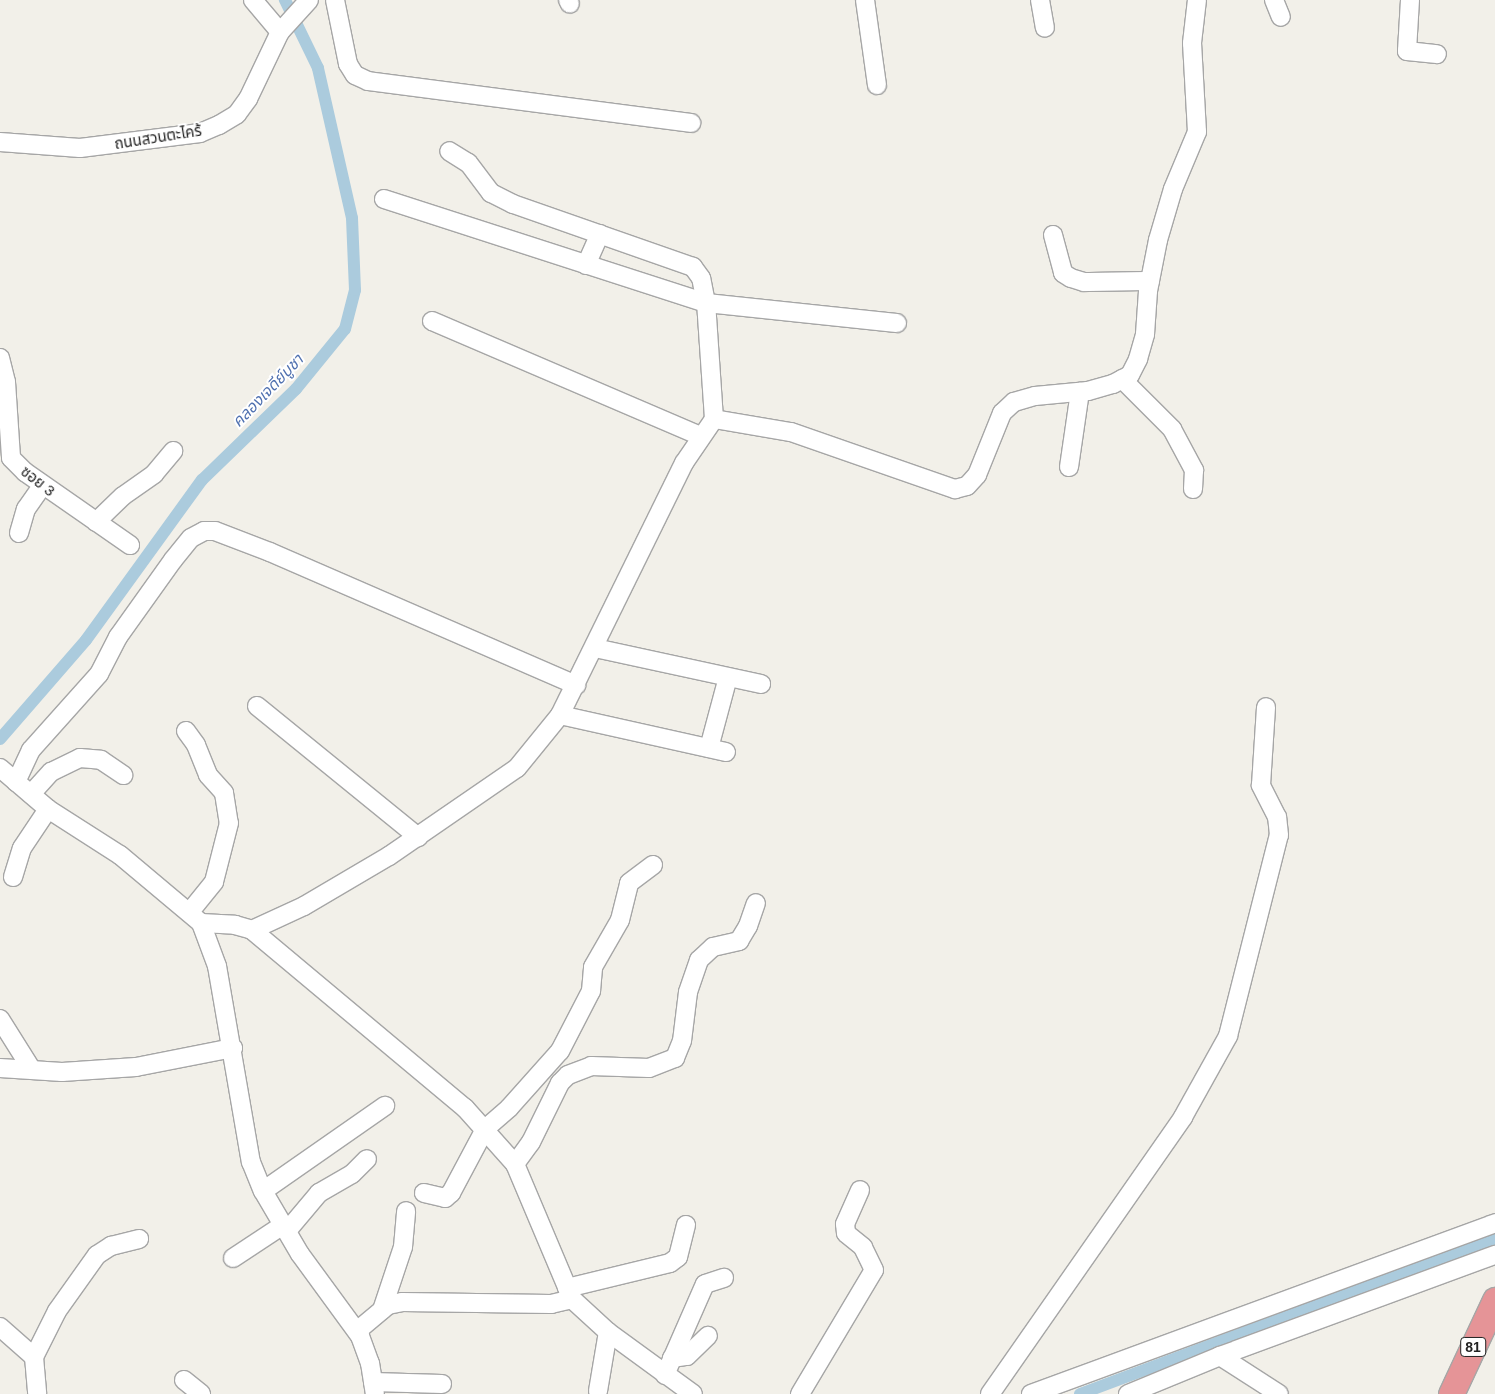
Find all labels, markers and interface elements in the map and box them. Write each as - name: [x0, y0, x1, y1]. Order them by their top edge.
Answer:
- street label: ถนนสวนตะไคร้: [113, 121, 203, 153]
- water label: คลองเจดีย์บูชา: [229, 351, 307, 431]
- street label: ซอย 3: [17, 462, 59, 500]
- road number: 81: [1459, 1335, 1487, 1358]

